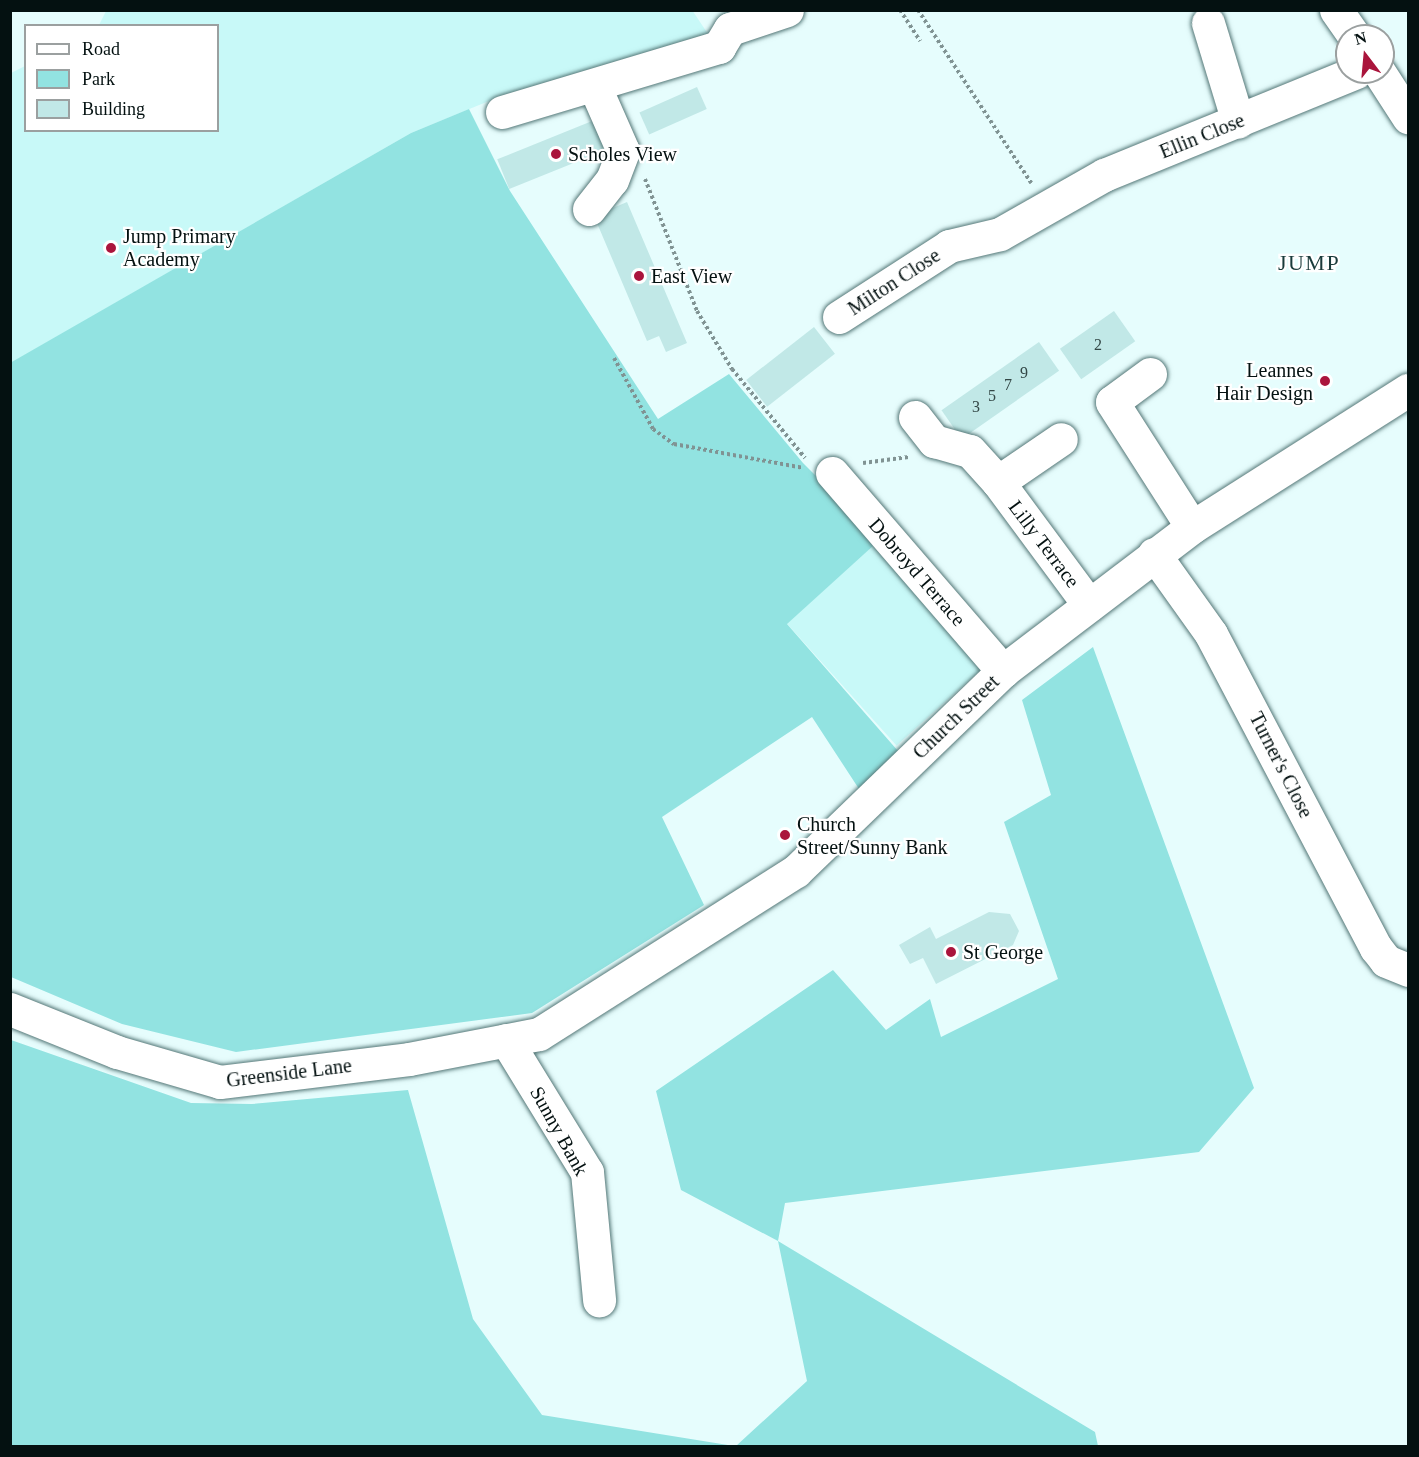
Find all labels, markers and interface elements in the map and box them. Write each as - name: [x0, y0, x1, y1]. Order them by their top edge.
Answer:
- legend: [24, 24, 219, 132]
- north arrow: [1335, 24, 1395, 84]
- text: N: [1353, 28, 1368, 48]
- text: Road: [82, 39, 120, 59]
- text: Park: [82, 69, 115, 89]
- text: Building: [82, 99, 145, 119]
- street label: Ellin Close: [1156, 108, 1248, 164]
- place label: Scholes View: [568, 142, 677, 166]
- marker: Scholes View: [549, 147, 563, 161]
- place label: Jump Primary Academy: [123, 225, 236, 272]
- marker: Jump Primary Academy: [104, 241, 118, 255]
- street label: Milton Close: [843, 243, 945, 321]
- district label: JUMP: [1278, 250, 1340, 276]
- place label: East View: [651, 264, 733, 288]
- marker: East View: [632, 269, 646, 283]
- house number: 2: [1094, 335, 1102, 355]
- place label: Leannes Hair Design: [1216, 358, 1313, 405]
- house number: 9: [1020, 363, 1028, 383]
- marker: Leannes Hair Design: [1318, 374, 1332, 388]
- house number: 7: [1004, 375, 1012, 395]
- house number: 5: [988, 386, 996, 406]
- house number: 3: [972, 397, 980, 417]
- street label: Lilly Terrace: [1003, 495, 1085, 593]
- street label: Dobroyd Terrace: [863, 513, 971, 631]
- street label: Church Street: [908, 670, 1004, 764]
- street label: Turner's Close: [1244, 708, 1318, 822]
- place label: Church Street/Sunny Bank: [797, 812, 948, 859]
- marker: Church Street/Sunny Bank: [778, 828, 792, 842]
- place label: St George: [963, 940, 1043, 964]
- marker: St George: [944, 945, 958, 959]
- street label: Greenside Lane: [225, 1053, 353, 1093]
- street label: Sunny Bank: [525, 1082, 593, 1180]

